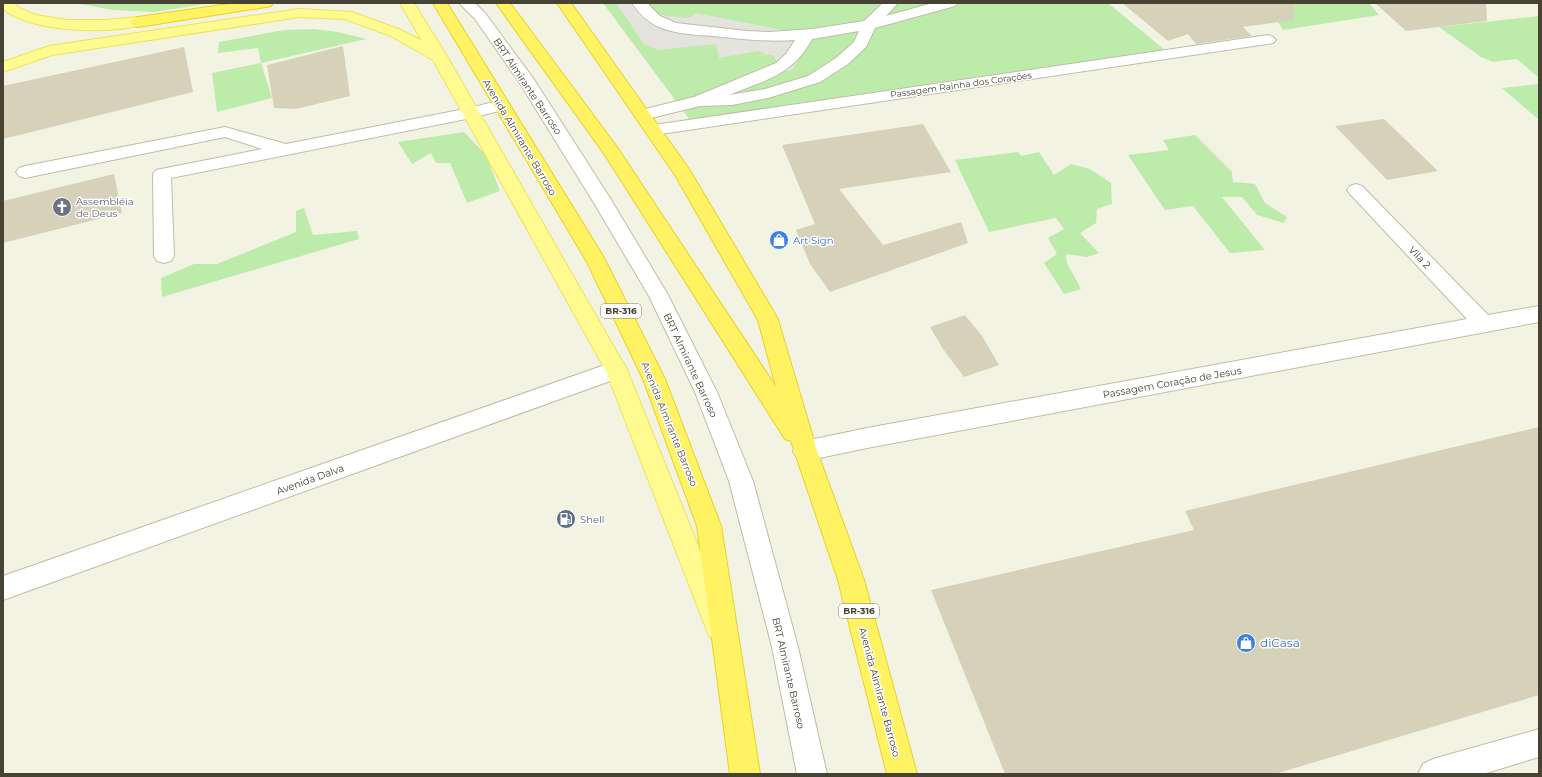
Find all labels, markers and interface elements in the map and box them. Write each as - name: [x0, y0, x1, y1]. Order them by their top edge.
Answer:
- street label: BRT Almirante Barroso: [490, 36, 565, 137]
- street label: Passagem Rainha dos Corações: [890, 69, 1033, 100]
- street label: Avenida Almirante Barroso: [480, 77, 560, 198]
- place label: Assembléia de Deus: [76, 195, 134, 220]
- church icon: Assembléia de Deus: [51, 196, 73, 218]
- shop icon: Art Sign: [768, 229, 790, 251]
- place label: Art Sign: [793, 234, 833, 247]
- street label: Vila 2: [1406, 243, 1434, 272]
- road number: BR-316: [601, 304, 641, 318]
- street label: BRT Almirante Barroso: [661, 311, 720, 419]
- street label: Avenida Almirante Barroso: [638, 360, 701, 489]
- street label: Passagem Coração de Jesus: [1102, 364, 1243, 401]
- street label: Avenida Dalva: [275, 461, 346, 498]
- fuel station icon: Shell: [555, 508, 577, 530]
- place label: Shell: [580, 513, 604, 526]
- road number: BR-316: [839, 604, 879, 618]
- street label: BRT Almirante Barroso: [769, 616, 808, 730]
- street label: Avenida Almirante Barroso: [856, 626, 903, 758]
- shop icon: diCasa: [1235, 632, 1257, 654]
- place label: diCasa: [1260, 635, 1300, 650]

